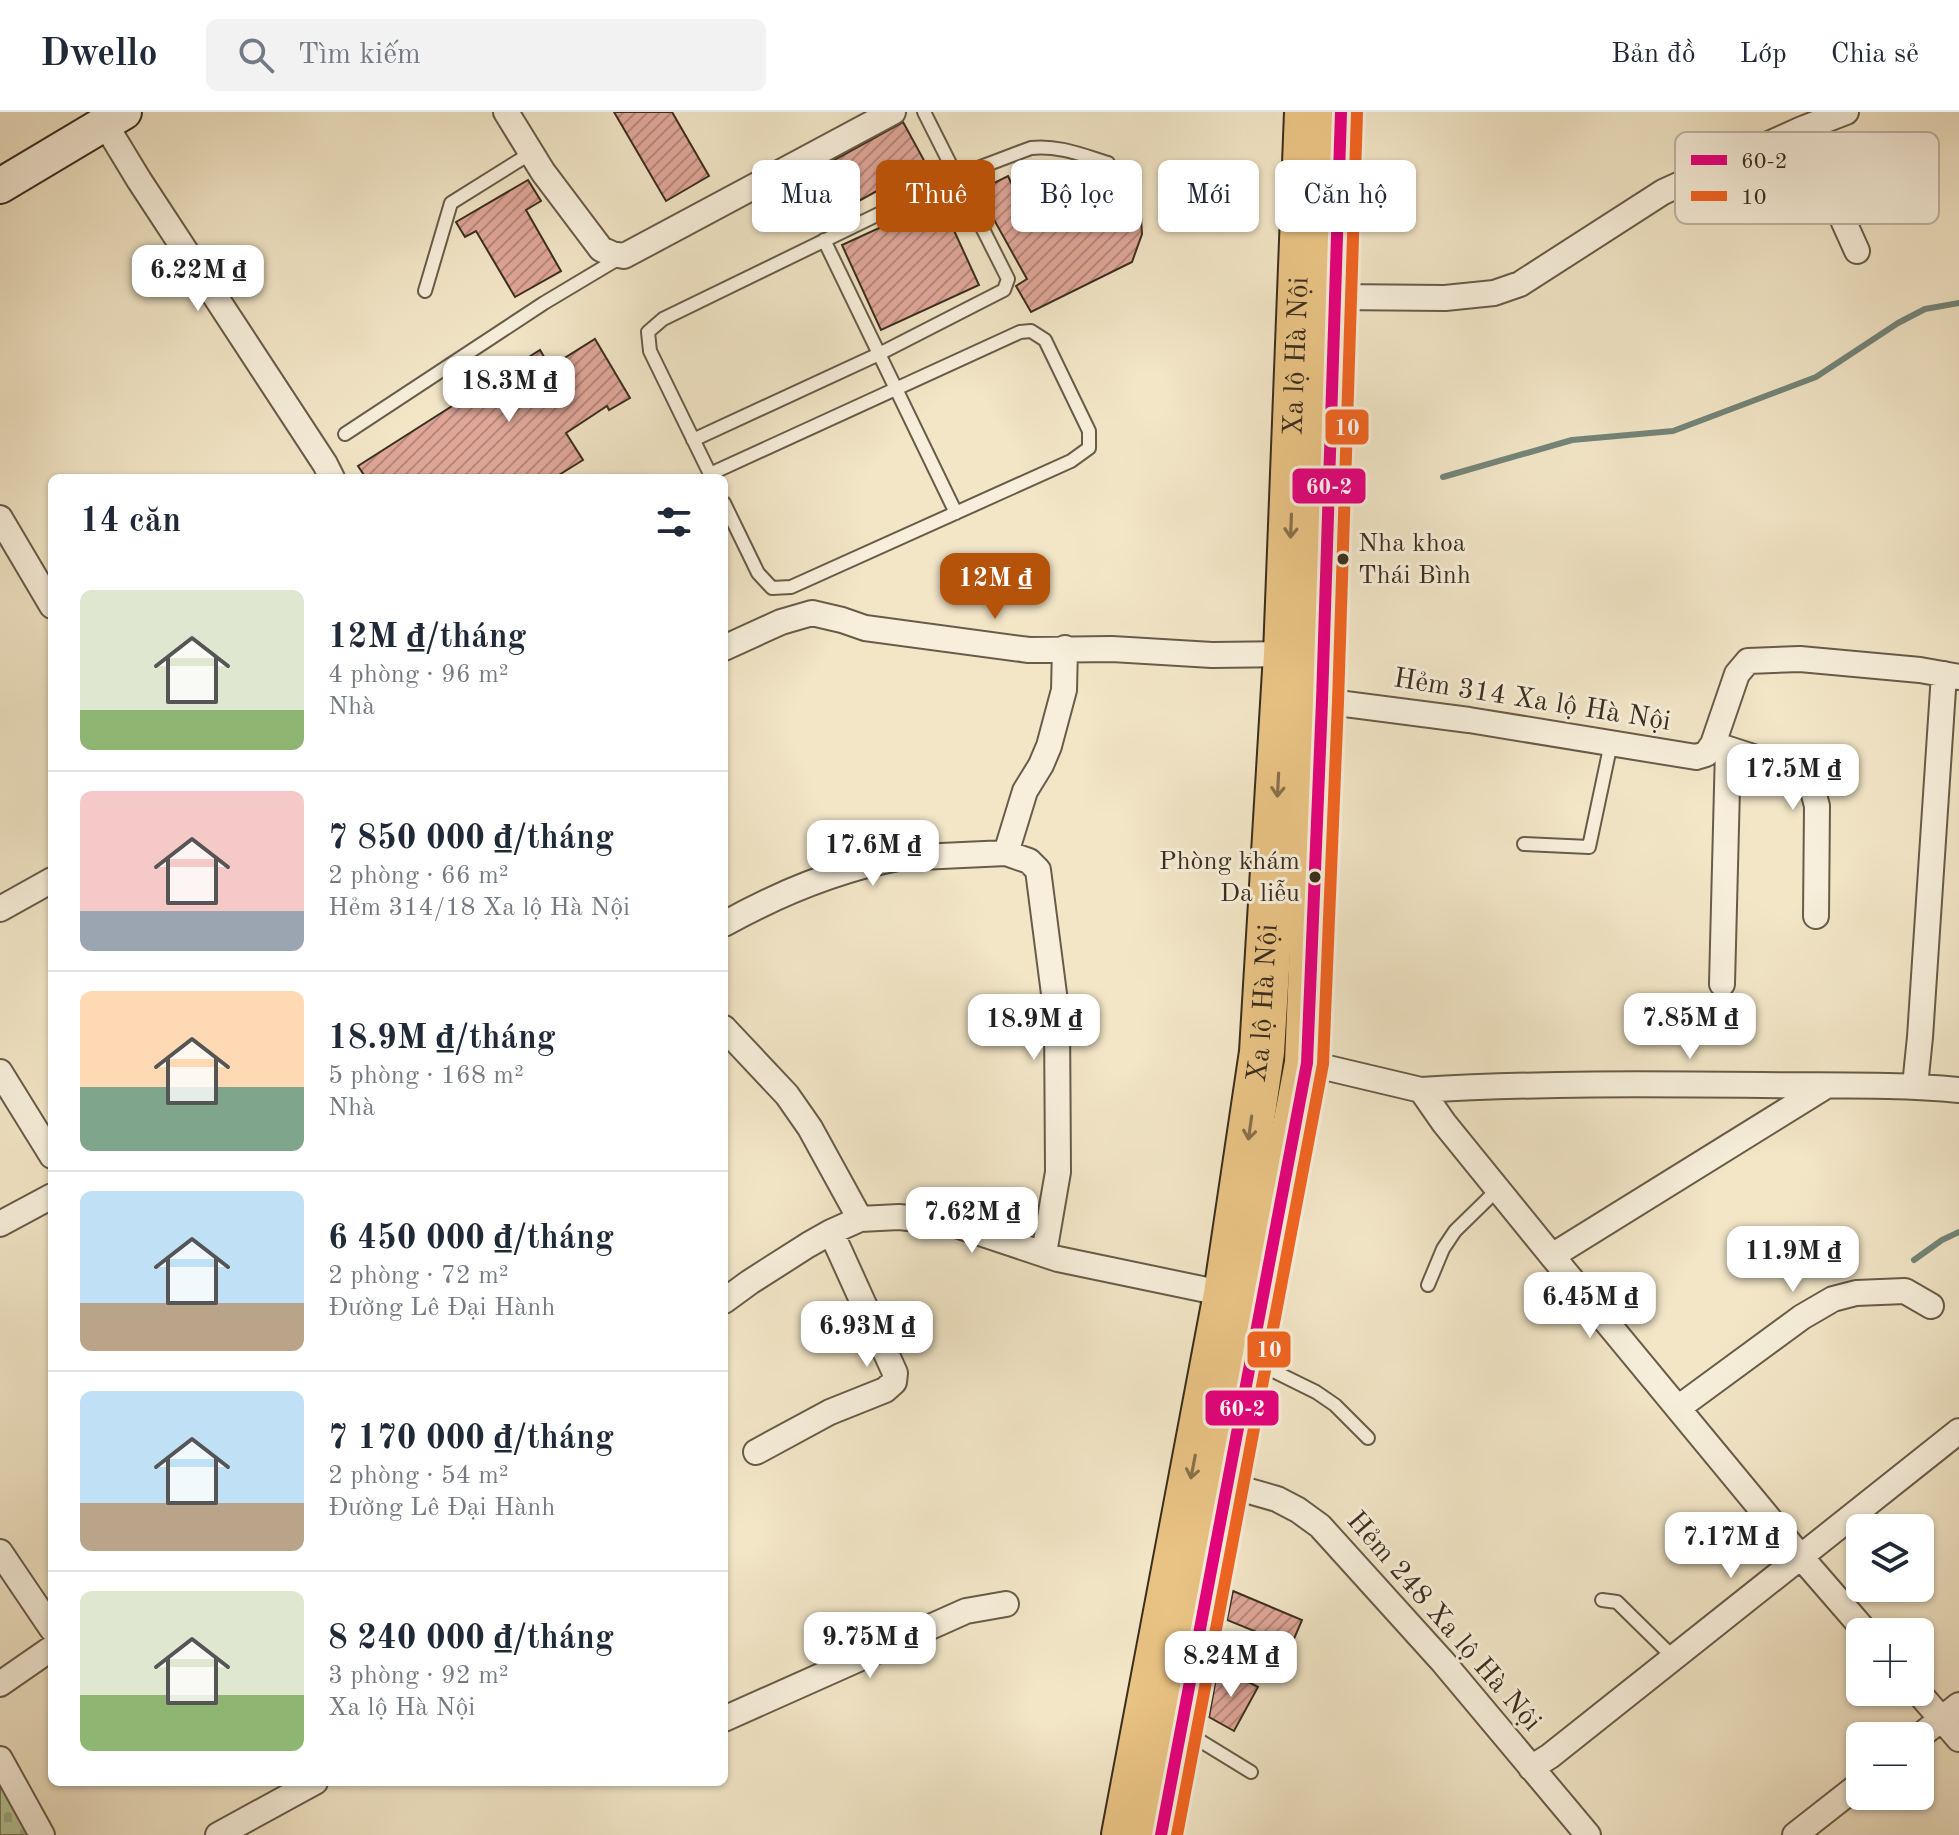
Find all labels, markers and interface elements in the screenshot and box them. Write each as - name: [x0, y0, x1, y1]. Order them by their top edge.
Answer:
- search box: [206, 19, 766, 91]
- icon: search: [234, 33, 278, 77]
- text: Dwello: [40, 36, 158, 74]
- text: Tìm kiếm: [298, 40, 421, 70]
- text: Bản đồ: [1611, 41, 1696, 69]
- text: Lớp: [1740, 41, 1787, 69]
- text: Chia sẻ: [1831, 41, 1919, 69]
- legend: [1675, 132, 1939, 224]
- text: 60-2: [1741, 151, 1787, 173]
- chip: Mua: [752, 160, 860, 232]
- chip: Thuê: [876, 160, 995, 232]
- chip: Bộ lọc: [1011, 160, 1142, 232]
- chip: Mới: [1158, 160, 1259, 232]
- chip: Căn hộ: [1275, 160, 1416, 232]
- text: 10: [1741, 187, 1767, 209]
- pin: 6.22M ₫: [124, 245, 272, 313]
- text: 6.22M ₫: [150, 258, 246, 284]
- street label: Xa lộ Hà Nội: [1280, 276, 1315, 436]
- pin: 18.3M ₫: [435, 356, 583, 424]
- text: 18.3M ₫: [461, 369, 557, 395]
- line badge: 10: [1324, 408, 1370, 446]
- text: 10: [1334, 418, 1360, 440]
- line badge: 60-2: [1291, 467, 1367, 505]
- text: 60-2: [1306, 477, 1352, 499]
- icon: filters: [652, 500, 696, 544]
- text: 14 căn: [80, 505, 181, 539]
- one-way arrow: [1283, 512, 1298, 539]
- place label: Nha khoa Thái Bình: [1358, 531, 1471, 589]
- marker: Nha khoa Thái Bình: [1335, 551, 1351, 567]
- pin: 12M ₫: [939, 553, 1051, 621]
- text: 12M ₫: [958, 566, 1032, 592]
- text: 12M ₫/tháng: [328, 621, 526, 655]
- icon: home: [144, 622, 240, 718]
- text: 4 phòng · 96 m²: [328, 662, 509, 688]
- street label: Hẻm 314 Xa lộ Hà Nội: [1391, 665, 1673, 737]
- text: Nhà: [328, 694, 375, 720]
- pin: 17.5M ₫: [1719, 744, 1867, 812]
- text: 17.5M ₫: [1745, 757, 1841, 783]
- one-way arrow: [1270, 771, 1285, 798]
- pin: 17.6M ₫: [799, 820, 947, 888]
- text: 7 850 000 ₫/tháng: [328, 822, 614, 856]
- icon: home: [144, 823, 240, 919]
- text: 17.6M ₫: [825, 833, 921, 859]
- place label: Phòng khám Da liễu: [1159, 849, 1300, 907]
- text: 2 phòng · 66 m²: [328, 863, 509, 889]
- marker: Phòng khám Da liễu: [1307, 869, 1323, 885]
- text: Hẻm 314/18 Xa lộ Hà Nội: [328, 895, 630, 921]
- street label: Xa lộ Hà Nội: [1244, 923, 1284, 1084]
- pin: 7.85M ₫: [1616, 993, 1764, 1061]
- pin: 18.9M ₫: [960, 994, 1108, 1062]
- text: 7.85M ₫: [1642, 1006, 1738, 1032]
- text: 18.9M ₫: [986, 1007, 1082, 1033]
- text: 18.9M ₫/tháng: [328, 1022, 556, 1056]
- icon: home: [144, 1023, 240, 1119]
- text: 5 phòng · 168 m²: [328, 1063, 524, 1089]
- text: Nhà: [328, 1095, 375, 1121]
- one-way arrow: [1242, 1115, 1257, 1140]
- pin: 7.62M ₫: [898, 1187, 1046, 1255]
- text: 7.62M ₫: [924, 1200, 1020, 1226]
- text: 6 450 000 ₫/tháng: [328, 1222, 614, 1256]
- icon: home: [144, 1223, 240, 1319]
- pin: 11.9M ₫: [1719, 1226, 1867, 1294]
- text: 11.9M ₫: [1745, 1239, 1841, 1265]
- text: 2 phòng · 72 m²: [328, 1263, 509, 1289]
- pin: 6.45M ₫: [1516, 1272, 1664, 1340]
- text: 6.45M ₫: [1542, 1285, 1638, 1311]
- text: Đường Lê Đại Hành: [328, 1295, 555, 1321]
- pin: 6.93M ₫: [793, 1301, 941, 1369]
- text: 6.93M ₫: [819, 1314, 915, 1340]
- line badge: 10: [1246, 1330, 1292, 1369]
- text: 10: [1256, 1340, 1282, 1362]
- line badge: 60-2: [1204, 1389, 1280, 1427]
- text: 60-2: [1219, 1399, 1265, 1421]
- text: 7 170 000 ₫/tháng: [328, 1422, 614, 1456]
- icon: home: [144, 1423, 240, 1519]
- one-way arrow: [1185, 1454, 1200, 1479]
- text: 2 phòng · 54 m²: [328, 1463, 509, 1489]
- text: Đường Lê Đại Hành: [328, 1495, 555, 1521]
- street label: Hẻm 248 Xa lộ Hà Nội: [1340, 1507, 1546, 1737]
- pin: 7.17M ₫: [1657, 1512, 1805, 1580]
- map controls: [1846, 1514, 1934, 1810]
- button: layers: [1846, 1514, 1934, 1602]
- text: 7.17M ₫: [1683, 1525, 1779, 1551]
- pin: 9.75M ₫: [796, 1612, 944, 1680]
- button: +: [1846, 1618, 1934, 1706]
- text: 8 240 000 ₫/tháng: [328, 1622, 614, 1656]
- icon: home: [144, 1623, 240, 1719]
- text: 9.75M ₫: [822, 1625, 918, 1651]
- pin: 8.24M ₫: [1157, 1631, 1305, 1699]
- text: 8.24M ₫: [1183, 1644, 1279, 1670]
- text: 3 phòng · 92 m²: [328, 1663, 509, 1689]
- text: Xa lộ Hà Nội: [328, 1695, 475, 1721]
- button: −: [1846, 1722, 1934, 1810]

